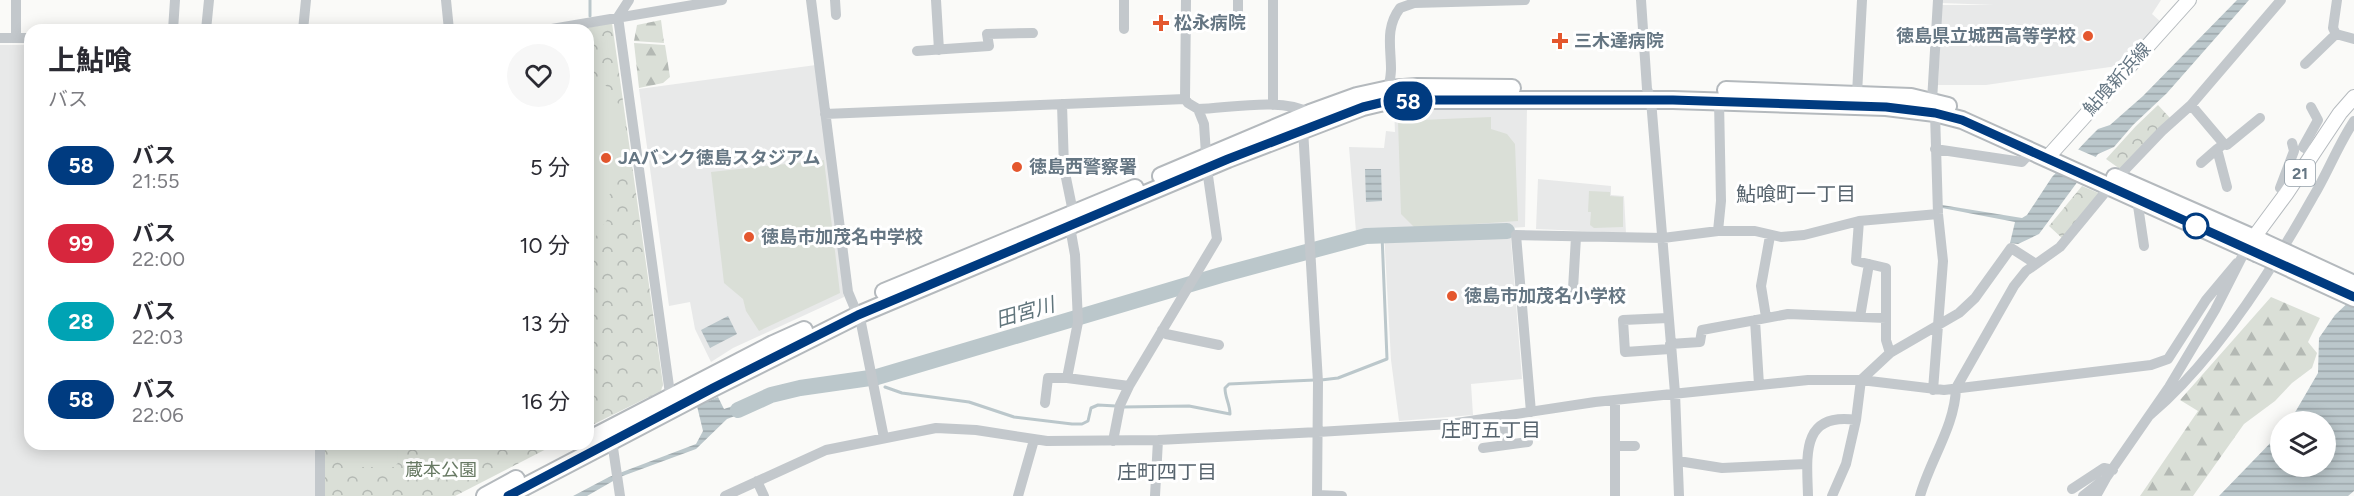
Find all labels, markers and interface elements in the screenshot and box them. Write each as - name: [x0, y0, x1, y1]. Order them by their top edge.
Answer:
- place label: 松永病院: [1174, 12, 1246, 34]
- marker: 松永病院: [1152, 14, 1170, 32]
- place label: 徳島県立城西高等学校: [1896, 25, 2076, 47]
- marker: 徳島県立城西高等学校: [2081, 29, 2095, 43]
- place label: 三木達病院: [1574, 30, 1664, 52]
- marker: 三木達病院: [1551, 32, 1569, 50]
- street label: 鮎喰新浜線: [2079, 38, 2155, 120]
- text: 上鮎喰: [48, 43, 132, 77]
- button: heart: [507, 44, 570, 107]
- line badge: 58: [1381, 82, 1435, 120]
- text: バス: [48, 87, 88, 111]
- text: 58: [1395, 89, 1421, 114]
- text: バス: [132, 142, 176, 169]
- place label: JAバンク徳島スタジアム: [618, 147, 820, 169]
- marker: JAバンク徳島スタジアム: [599, 151, 613, 165]
- text: 58: [68, 153, 94, 178]
- text: 5 分: [530, 154, 570, 181]
- place label: 徳島西警察署: [1029, 156, 1137, 178]
- marker: 徳島西警察署: [1010, 160, 1024, 174]
- road number: 21: [2285, 160, 2315, 186]
- text: 21:55: [132, 169, 180, 193]
- district label: 鮎喰町一丁目: [1736, 182, 1856, 206]
- unlabelled marker: [2183, 213, 2209, 239]
- text: バス: [132, 220, 176, 247]
- place label: 徳島市加茂名中学校: [761, 226, 923, 248]
- marker: 徳島市加茂名中学校: [742, 230, 756, 244]
- text: 99: [69, 231, 93, 256]
- text: 10 分: [519, 232, 570, 259]
- text: 22:00: [132, 247, 185, 271]
- place label: 徳島市加茂名小学校: [1464, 285, 1626, 307]
- marker: 徳島市加茂名小学校: [1445, 289, 1459, 303]
- water label: 田宮川: [993, 292, 1059, 332]
- text: バス: [132, 298, 176, 325]
- text: 28: [68, 309, 94, 334]
- text: 13 分: [522, 310, 570, 337]
- text: 22:03: [132, 325, 183, 349]
- text: バス: [132, 376, 176, 403]
- text: 58: [68, 387, 94, 412]
- text: 16 分: [521, 388, 570, 415]
- text: 22:06: [132, 403, 184, 427]
- map controls: [2270, 411, 2336, 477]
- button: layers: [2270, 411, 2336, 477]
- district label: 庄町五丁目: [1441, 418, 1541, 442]
- park label: 蔵本公園: [405, 459, 477, 481]
- district label: 庄町四丁目: [1117, 460, 1217, 484]

